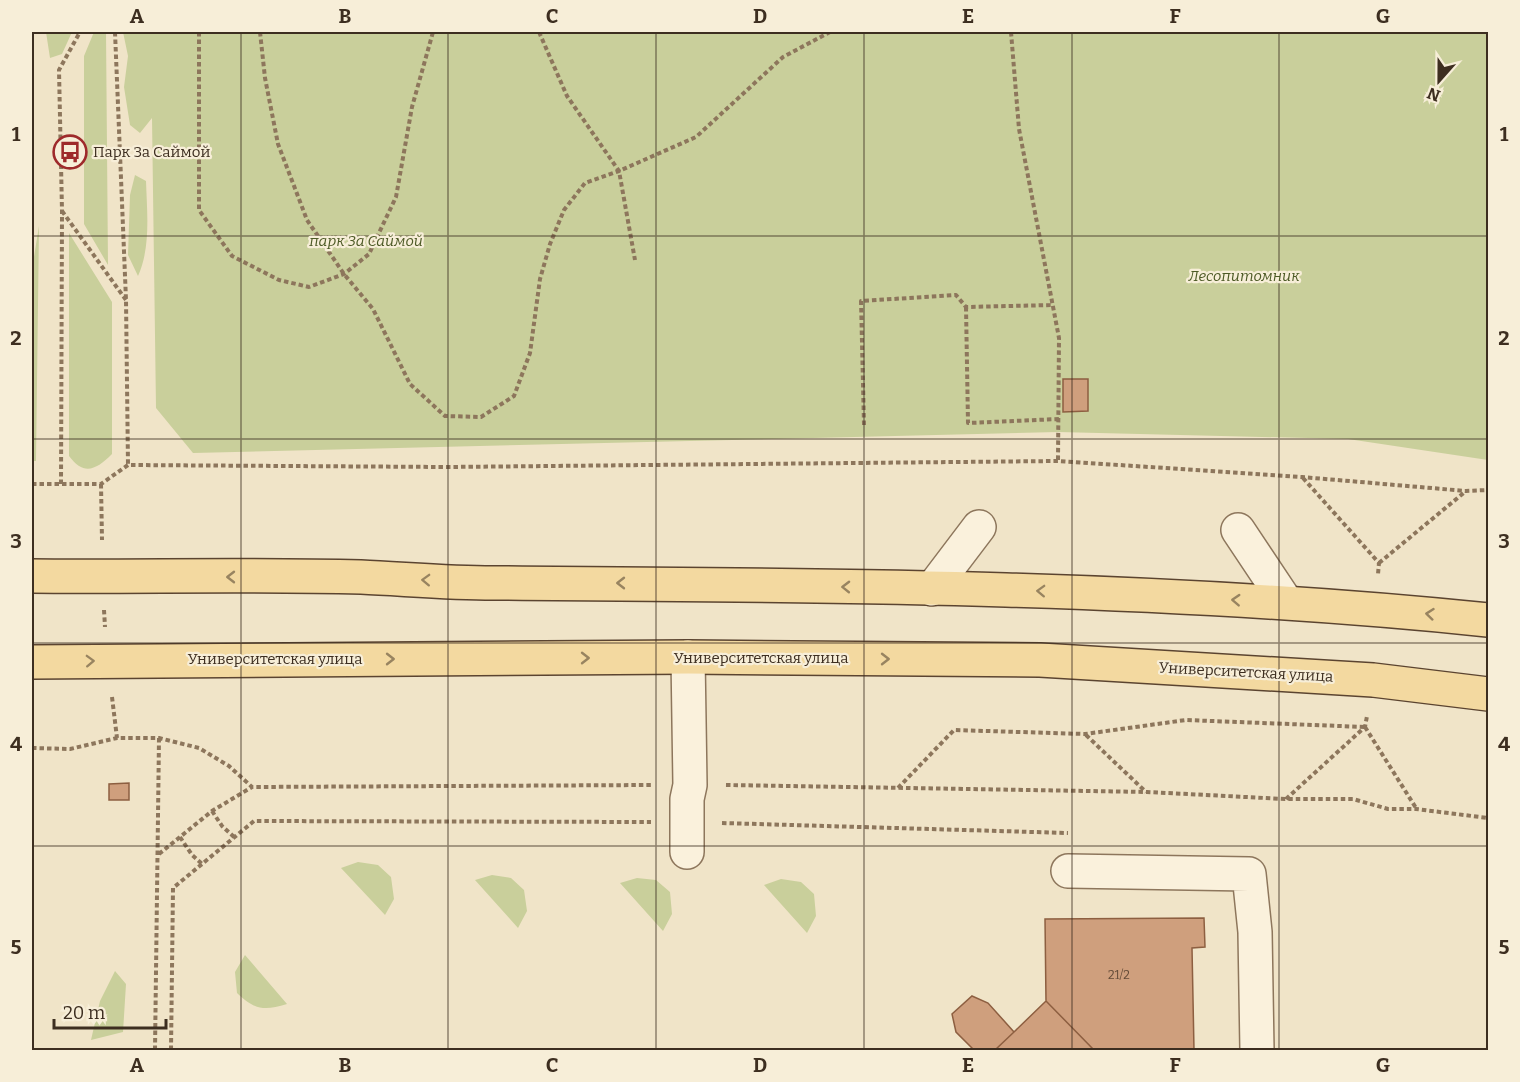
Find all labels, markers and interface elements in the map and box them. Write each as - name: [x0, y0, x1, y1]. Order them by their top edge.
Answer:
- text: A: [130, 4, 145, 28]
- text: B: [339, 4, 352, 28]
- text: C: [546, 4, 558, 28]
- text: D: [753, 4, 767, 28]
- text: E: [962, 4, 974, 28]
- text: F: [1169, 4, 1181, 28]
- text: G: [1376, 4, 1390, 28]
- north arrow: [1409, 51, 1469, 111]
- text: N: [1425, 83, 1443, 106]
- text: 1: [12, 122, 21, 146]
- text: 1: [1500, 122, 1509, 146]
- bus stop icon: Парк За Саймой: [52, 134, 88, 170]
- place label: Парк За Саймой: [93, 143, 210, 161]
- park label: парк За Саймой: [308, 232, 423, 250]
- park label: Лесопитомник: [1187, 267, 1300, 285]
- text: 2: [10, 326, 22, 350]
- text: 2: [1498, 326, 1510, 350]
- text: 3: [10, 529, 22, 553]
- text: 3: [1498, 529, 1510, 553]
- one-way arrow: [227, 571, 236, 583]
- one-way arrow: [422, 574, 431, 587]
- one-way arrow: [617, 577, 626, 589]
- one-way arrow: [842, 581, 851, 593]
- one-way arrow: [1037, 584, 1046, 597]
- one-way arrow: [1231, 593, 1240, 606]
- one-way arrow: [1426, 608, 1435, 621]
- street label: Университетская улица: [674, 649, 848, 667]
- street label: Университетская улица: [188, 650, 362, 668]
- one-way arrow: [580, 652, 589, 664]
- one-way arrow: [880, 652, 889, 665]
- one-way arrow: [385, 653, 394, 665]
- one-way arrow: [85, 654, 94, 667]
- street label: Университетская улица: [1158, 658, 1334, 686]
- text: 4: [10, 732, 22, 756]
- text: 4: [1498, 732, 1510, 756]
- text: 5: [11, 935, 22, 959]
- text: 5: [1499, 935, 1510, 959]
- house number: 21/2: [1108, 968, 1130, 982]
- scale bar: [54, 992, 166, 1030]
- text: 20 m: [63, 1002, 105, 1024]
- text: A: [130, 1053, 145, 1077]
- text: B: [339, 1053, 352, 1077]
- text: C: [546, 1053, 558, 1077]
- text: D: [753, 1053, 767, 1077]
- text: E: [962, 1053, 974, 1077]
- text: F: [1169, 1053, 1181, 1077]
- text: G: [1376, 1053, 1390, 1077]

